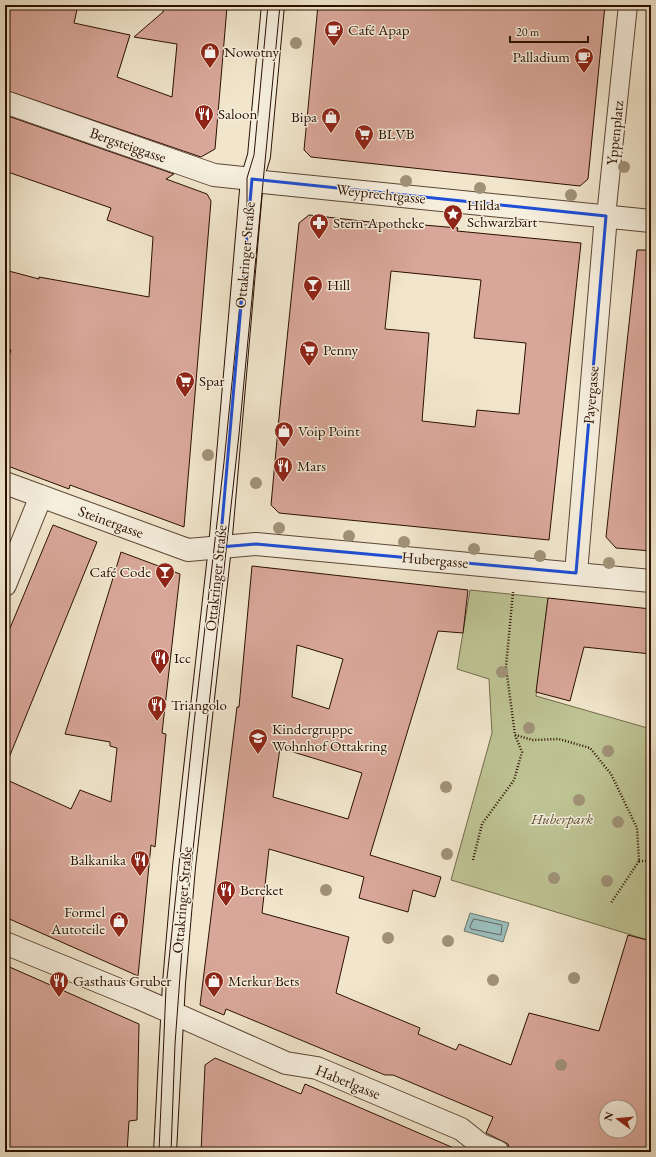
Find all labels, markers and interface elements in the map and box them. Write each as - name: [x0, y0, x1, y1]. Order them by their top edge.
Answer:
- scale bar: [510, 18, 588, 44]
- cafe icon: Café Apap: [323, 19, 345, 47]
- place label: Café Apap: [348, 20, 410, 39]
- text: 20 m: [516, 24, 540, 40]
- shop icon: Nowotny: [199, 41, 221, 69]
- place label: Nowotny: [224, 42, 279, 61]
- cafe icon: Palladium: [573, 46, 595, 74]
- place label: Palladium: [512, 47, 570, 66]
- street label: Yppenplatz: [602, 99, 627, 166]
- restaurant icon: Saloon: [193, 103, 215, 131]
- place label: Saloon: [218, 104, 257, 123]
- shop icon: Bipa: [320, 106, 342, 134]
- place label: Bipa: [291, 107, 317, 126]
- street label: Bergsteiggasse: [87, 123, 169, 167]
- supermarket icon: BLVB: [353, 123, 375, 151]
- place label: BLVB: [378, 124, 415, 143]
- street label: Weyprechtgasse: [335, 179, 427, 208]
- place label: Hilda Schwarzbart: [467, 195, 538, 231]
- street label: Ottakringer Straße: [230, 201, 259, 309]
- place icon: Hilda Schwarzbart: [442, 203, 464, 231]
- pharmacy icon: Stern-Apotheke: [308, 212, 330, 240]
- place label: Stern-Apotheke: [333, 213, 424, 232]
- bar icon: Hill: [302, 274, 324, 302]
- place label: Hill: [327, 275, 350, 294]
- supermarket icon: Penny: [298, 339, 320, 367]
- place label: Penny: [323, 340, 359, 359]
- street label: Payergasse: [578, 365, 603, 425]
- supermarket icon: Spar: [174, 370, 196, 398]
- place label: Spar: [199, 371, 224, 390]
- shop icon: Voip Point: [273, 420, 295, 448]
- place label: Voip Point: [298, 421, 360, 440]
- restaurant icon: Mars: [272, 455, 294, 483]
- place label: Mars: [297, 456, 326, 475]
- street label: Steinergasse: [76, 501, 147, 542]
- street label: Ottakringer Straße: [200, 524, 231, 632]
- street label: Hubergasse: [401, 547, 469, 572]
- bar icon: Café Code: [154, 561, 176, 589]
- place label: Café Code: [90, 562, 151, 581]
- restaurant icon: Icc: [149, 647, 171, 675]
- place label: Icc: [174, 648, 191, 667]
- restaurant icon: Triangolo: [146, 694, 168, 722]
- place label: Triangolo: [171, 695, 227, 714]
- place label: Kindergruppe Wohnhof Ottakring: [272, 719, 387, 755]
- school or university icon: Kindergruppe Wohnhof Ottakring: [247, 727, 269, 755]
- park label: Huberpark: [530, 809, 593, 828]
- street label: Ottakringer Straße: [167, 846, 196, 954]
- restaurant icon: Balkanika: [129, 849, 151, 877]
- place label: Balkanika: [70, 850, 126, 869]
- restaurant icon: Bereket: [215, 879, 237, 907]
- place label: Bereket: [240, 880, 283, 899]
- place label: Formel Autoteile: [50, 902, 105, 938]
- shop icon: Formel Autoteile: [108, 910, 130, 938]
- restaurant icon: Gasthaus Gruber: [48, 970, 70, 998]
- shop icon: Merkur Bets: [203, 970, 225, 998]
- place label: Gasthaus Gruber: [73, 971, 171, 990]
- place label: Merkur Bets: [228, 971, 299, 990]
- street label: Haberlgasse: [313, 1060, 384, 1103]
- north arrow: [598, 1099, 638, 1139]
- text: N: [600, 1110, 616, 1122]

